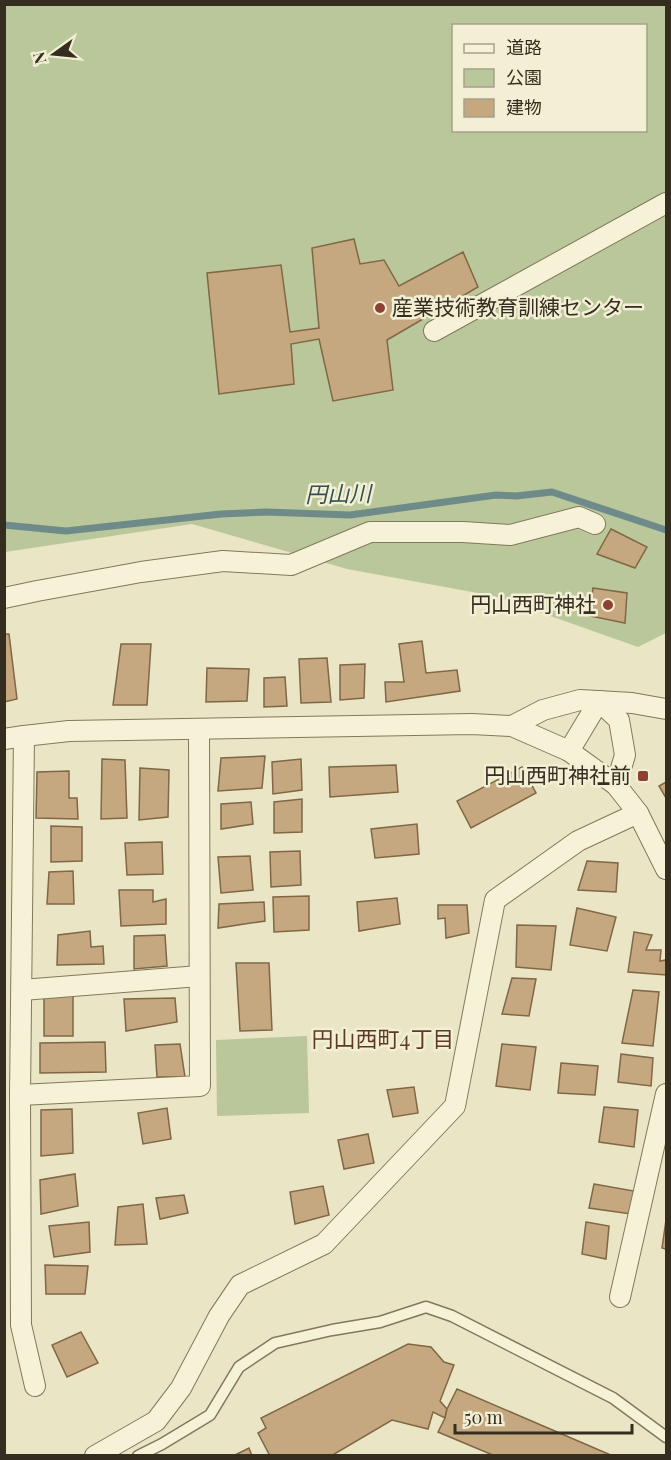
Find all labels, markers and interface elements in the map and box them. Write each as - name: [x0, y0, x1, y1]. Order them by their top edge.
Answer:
- north arrow: [24, 24, 84, 84]
- legend: [452, 24, 647, 132]
- text: 道路: [506, 35, 542, 59]
- text: N: [27, 49, 51, 66]
- text: 公園: [506, 65, 542, 89]
- text: 建物: [506, 95, 542, 119]
- place label: 産業技術教育訓練センター: [392, 292, 644, 320]
- marker: 産業技術教育訓練センター: [373, 301, 387, 315]
- water label: 円山川: [305, 477, 373, 509]
- place label: 円山西町神社: [470, 589, 596, 617]
- marker: 円山西町神社: [601, 598, 615, 612]
- place label: 円山西町神社前: [484, 760, 631, 788]
- marker: 円山西町神社前: [636, 769, 650, 783]
- district label: 円山西町4丁目: [312, 1023, 454, 1053]
- scale bar: [455, 1397, 632, 1435]
- text: 50 m: [464, 1405, 503, 1429]

